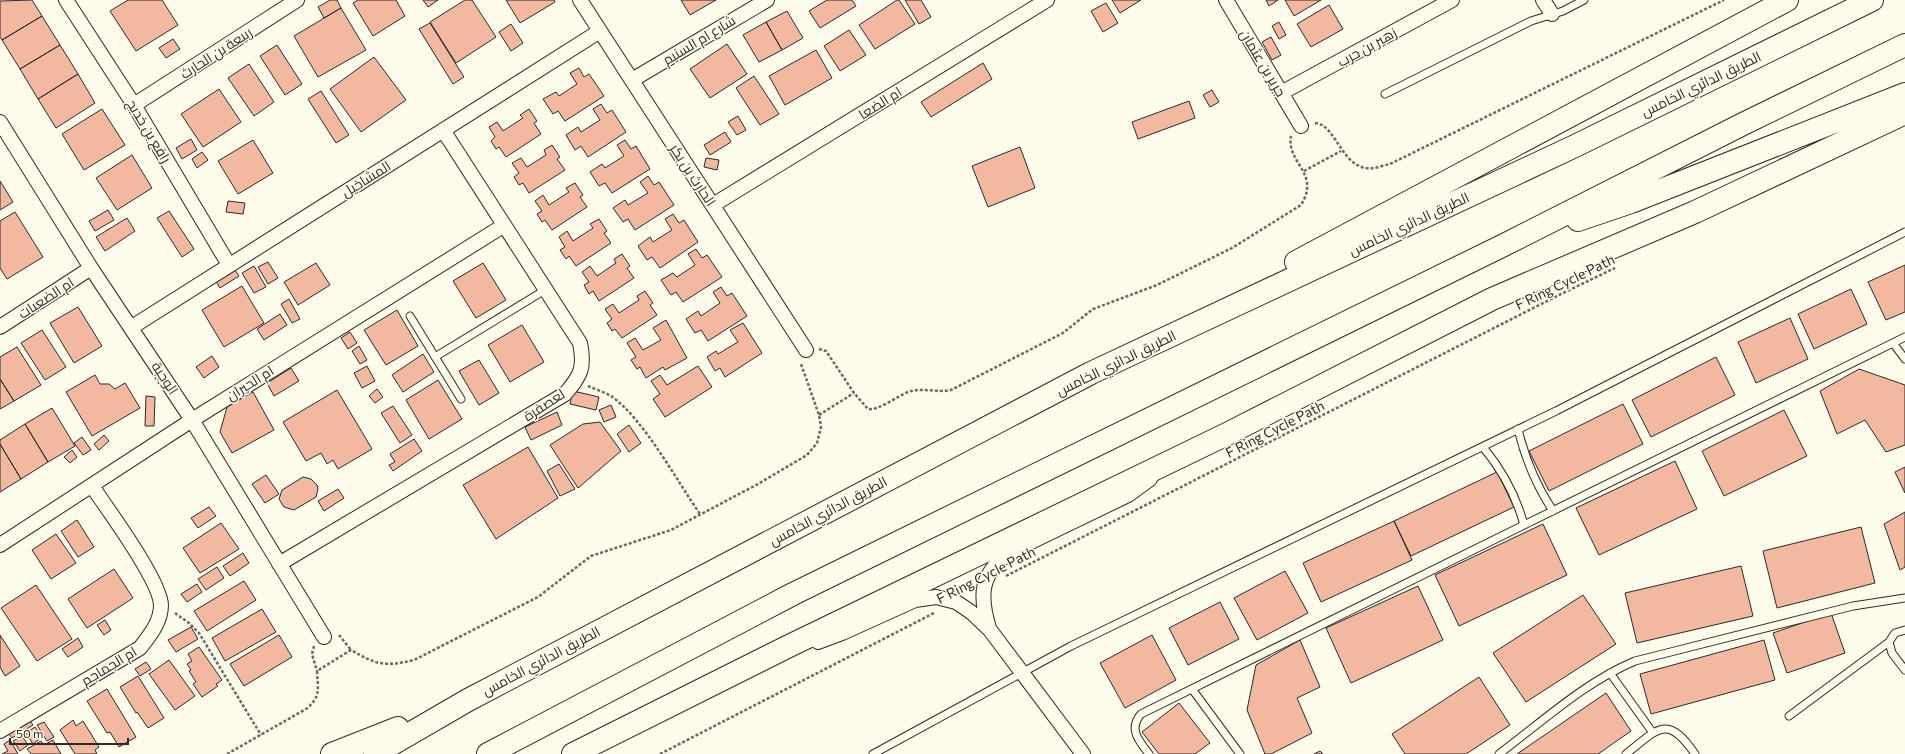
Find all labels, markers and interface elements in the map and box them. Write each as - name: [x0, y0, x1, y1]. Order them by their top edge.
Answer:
- street label: شارع ام السنيم: [659, 11, 739, 70]
- street label: ربيعة بن الحارث: [177, 23, 255, 82]
- street label: زهير بن حرب: [1334, 23, 1399, 70]
- street label: جرير بن عثمان: [1237, 26, 1290, 99]
- street label: الطريق الدائري الخامس: [1638, 47, 1765, 124]
- street label: ام الضعا: [855, 83, 906, 124]
- street label: رافع بن خديج: [123, 96, 175, 166]
- street label: الحارث بن بكر: [666, 139, 720, 209]
- street label: المشاخيل: [338, 157, 394, 200]
- street label: الطريق الدائري الخامس: [1346, 188, 1473, 263]
- street label: F Ring Cycle Path: [1512, 250, 1617, 313]
- street label: ام الضعيات: [15, 273, 78, 324]
- street label: الطريق الدائري الخامس: [1053, 326, 1180, 403]
- street label: الوجبة: [149, 358, 182, 397]
- street label: ام الحيران: [223, 361, 278, 405]
- street label: لعصفرة: [520, 385, 568, 424]
- street label: F Ring Cycle Path: [1222, 396, 1327, 461]
- street label: الطريق الدائري الخامس: [766, 472, 891, 552]
- street label: F Ring Cycle Path: [933, 542, 1038, 607]
- street label: الطريق الدائري الخامس: [479, 622, 604, 702]
- street label: ام الجماجم: [78, 642, 141, 691]
- scale bar: [10, 720, 128, 746]
- text: 50 m: [16, 726, 44, 740]

